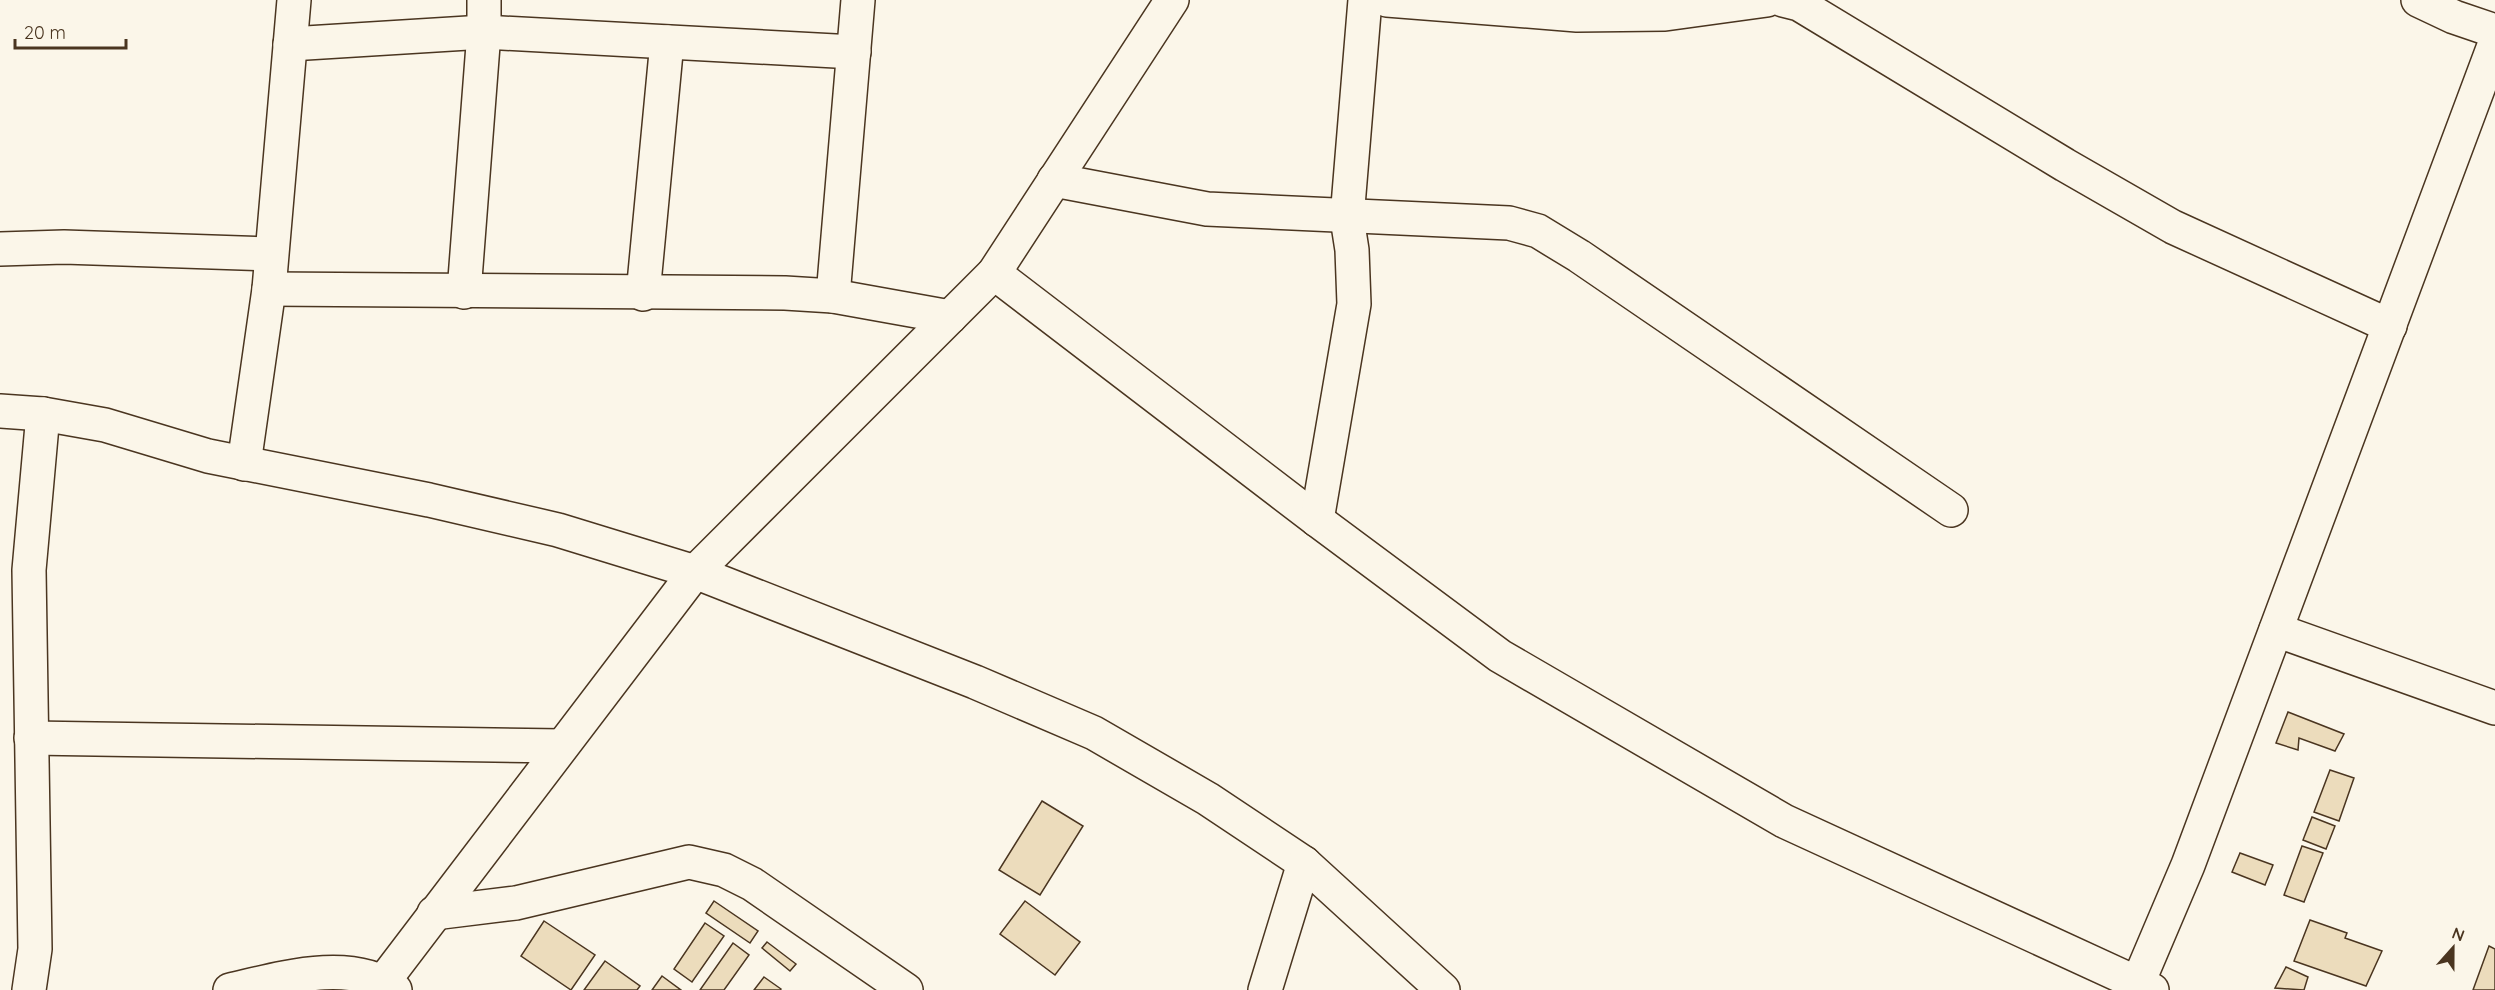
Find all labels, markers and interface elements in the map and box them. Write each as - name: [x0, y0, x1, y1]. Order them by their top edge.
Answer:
- scale bar: [15, 12, 126, 50]
- text: 20 m: [24, 21, 66, 44]
- north arrow: [2423, 918, 2483, 978]
- text: N: [2449, 923, 2467, 945]

